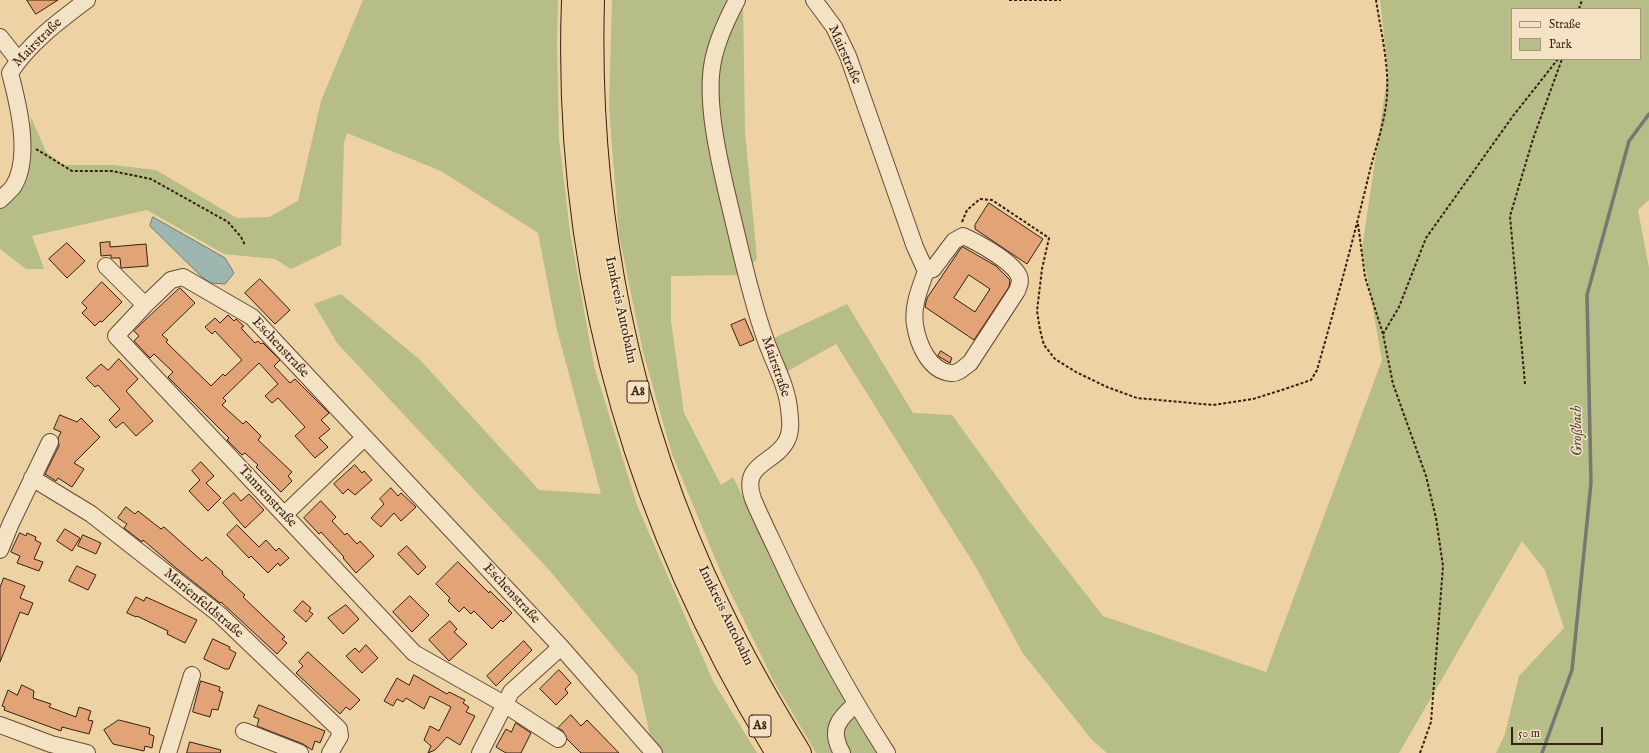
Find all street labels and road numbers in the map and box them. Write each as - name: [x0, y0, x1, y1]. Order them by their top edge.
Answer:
- street label: Mairstraße: [10, 15, 66, 71]
- street label: Mairstraße: [824, 23, 864, 87]
- street label: Innkreis Autobahn: [600, 255, 640, 365]
- street label: Eschenstraße: [248, 314, 312, 382]
- street label: Mairstraße: [757, 335, 793, 399]
- road number: A8: [627, 381, 649, 403]
- street label: Tannenstraße: [234, 463, 300, 531]
- street label: Eschenstraße: [479, 560, 543, 628]
- street label: Innkreis Autobahn: [694, 563, 756, 669]
- street label: Marienfeldstraße: [160, 566, 246, 642]
- road number: A8: [749, 715, 771, 737]

